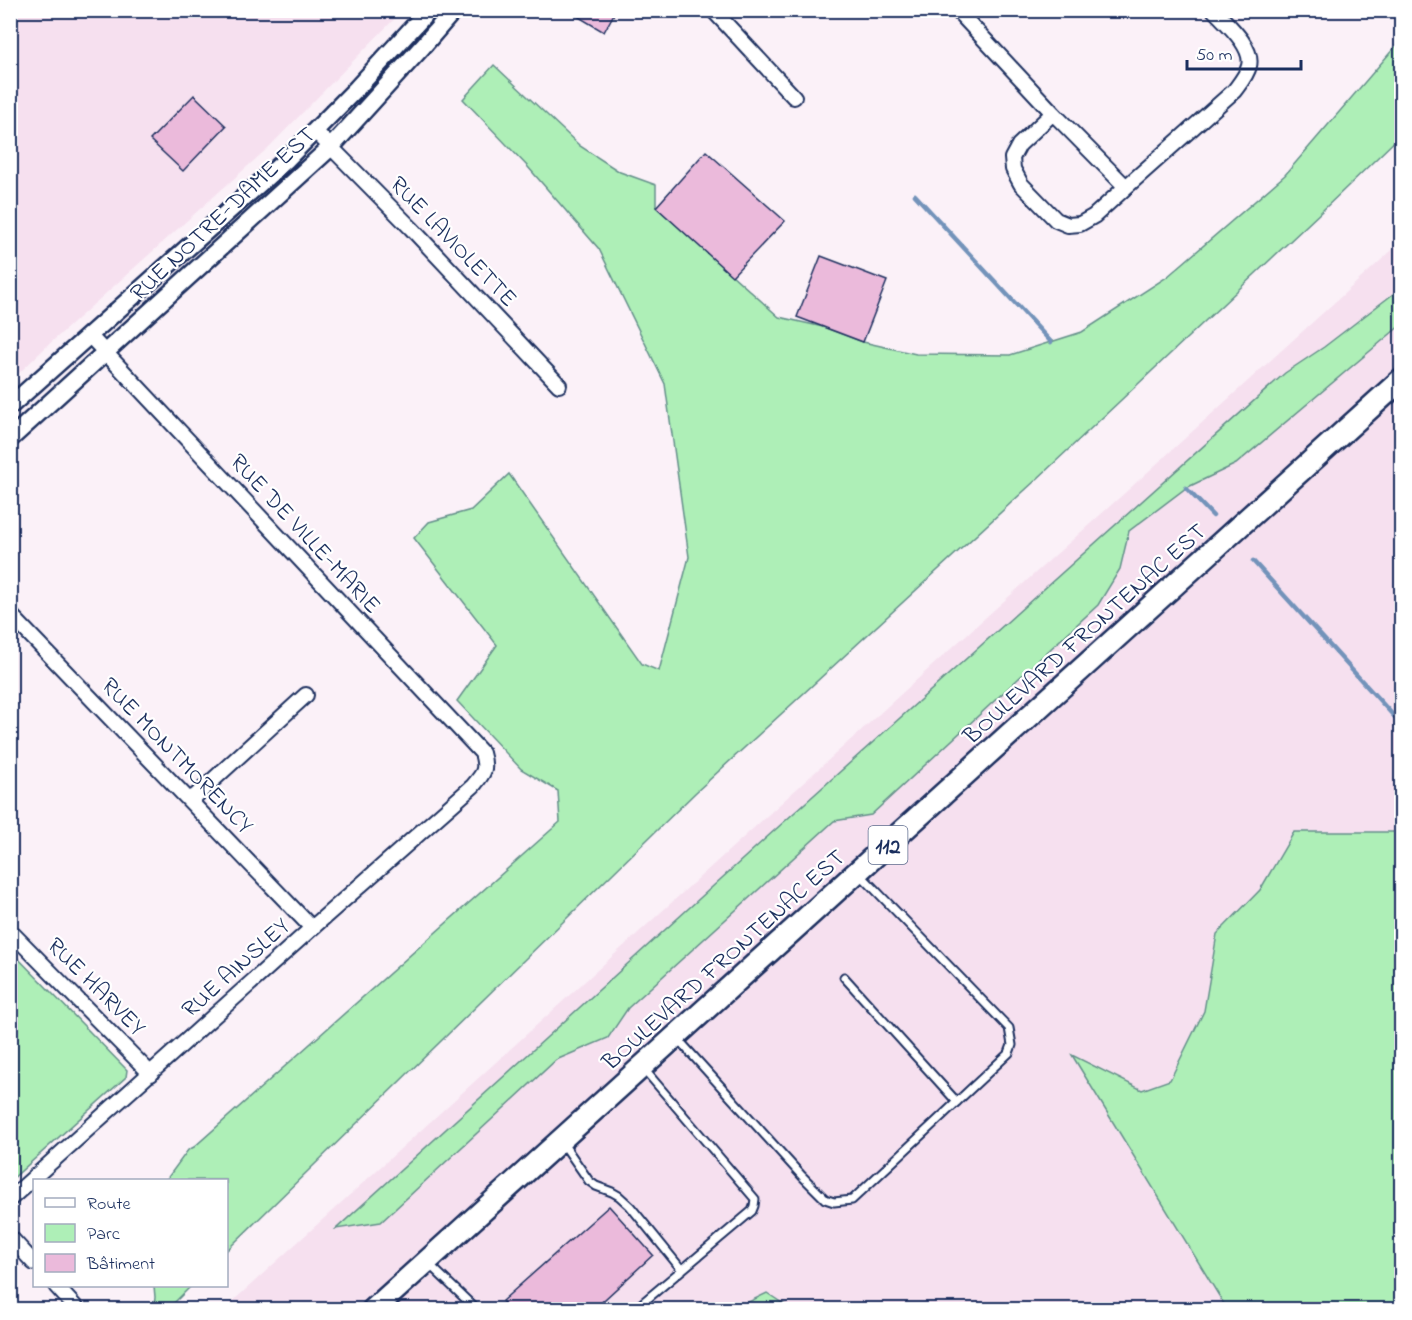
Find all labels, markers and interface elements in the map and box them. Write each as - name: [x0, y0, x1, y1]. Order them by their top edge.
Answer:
- scale bar: [1187, 33, 1301, 71]
- text: 50 m: [1196, 43, 1233, 69]
- street label: RUE NOTRE-DAME EST: [123, 119, 325, 310]
- street label: RUE LAVIOLETTE: [380, 169, 524, 316]
- street label: RUE DE VILLE-MARIE: [220, 447, 388, 623]
- street label: BOULEVARD FRONTENAC EST: [956, 516, 1215, 754]
- street label: RUE MONTMORENCY: [92, 670, 260, 843]
- road number: 112: [868, 826, 908, 864]
- street label: BOULEVARD FRONTENAC EST: [595, 842, 854, 1080]
- street label: RUE AINSLEY: [175, 911, 299, 1027]
- street label: RUE HARVEY: [38, 930, 153, 1045]
- legend: [33, 1179, 228, 1287]
- text: Route: [87, 1192, 132, 1218]
- text: Parc: [87, 1222, 120, 1248]
- text: Bâtiment: [86, 1252, 155, 1278]

